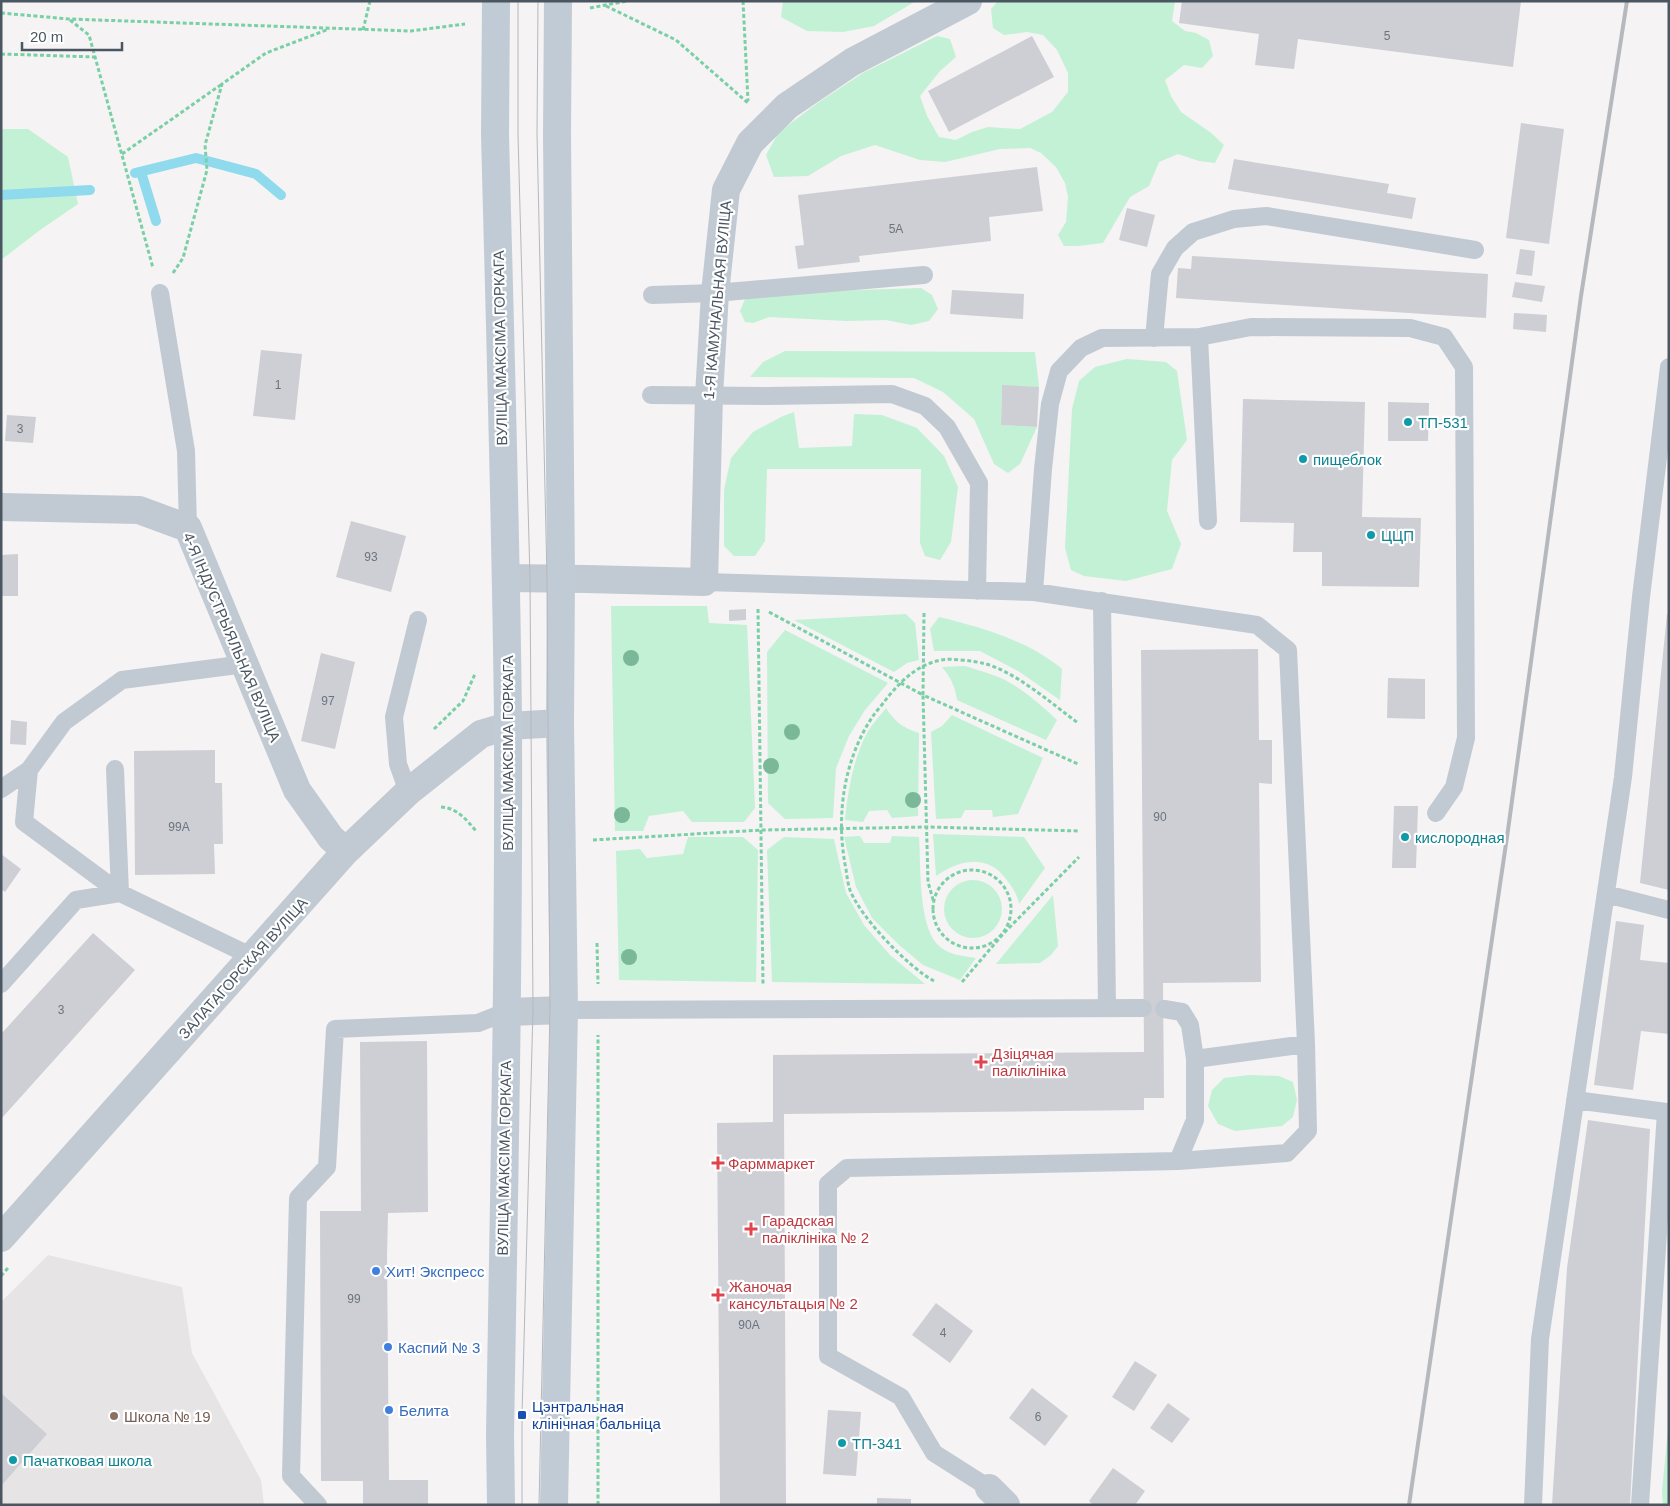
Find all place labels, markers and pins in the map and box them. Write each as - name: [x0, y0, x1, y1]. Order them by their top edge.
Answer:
- place label: ТП-531: [1418, 414, 1468, 431]
- marker: ТП-531: [1402, 416, 1414, 428]
- place label: пищеблок: [1313, 451, 1382, 468]
- marker: пищеблок: [1297, 453, 1309, 465]
- place label: ЦЦП: [1381, 527, 1414, 544]
- marker: ЦЦП: [1365, 529, 1377, 541]
- place label: кислородная: [1415, 829, 1505, 846]
- marker: кислородная: [1399, 831, 1411, 843]
- place label: Дзіцячая паліклініка: [992, 1045, 1067, 1079]
- marker: Дзіцячая паліклініка: [974, 1055, 988, 1069]
- place label: Фарммаркет: [728, 1155, 815, 1172]
- marker: Фарммаркет: [712, 1157, 724, 1169]
- place label: Гарадская паліклініка № 2: [762, 1212, 869, 1246]
- marker: Гарадская паліклініка № 2: [744, 1222, 758, 1236]
- place label: Хит! Экспресс: [386, 1263, 485, 1280]
- marker: Хит! Экспресс: [370, 1265, 382, 1277]
- place label: Жаночая кансультацыя № 2: [729, 1278, 858, 1312]
- marker: Жаночая кансультацыя № 2: [711, 1288, 725, 1302]
- place label: Каспий № 3: [398, 1339, 480, 1356]
- marker: Каспий № 3: [382, 1341, 394, 1353]
- place label: Цэнтральная клінічная бальніца: [532, 1398, 662, 1432]
- place label: Белита: [399, 1402, 450, 1419]
- marker: Белита: [383, 1404, 395, 1416]
- place label: Школа № 19: [124, 1408, 211, 1425]
- marker: Цэнтральная клінічная бальніца: [516, 1409, 528, 1421]
- marker: Школа № 19: [108, 1410, 120, 1422]
- place label: ТП-341: [852, 1435, 902, 1452]
- marker: ТП-341: [836, 1437, 848, 1449]
- place label: Пачатковая школа: [23, 1452, 153, 1469]
- marker: Пачатковая школа: [7, 1454, 19, 1466]

